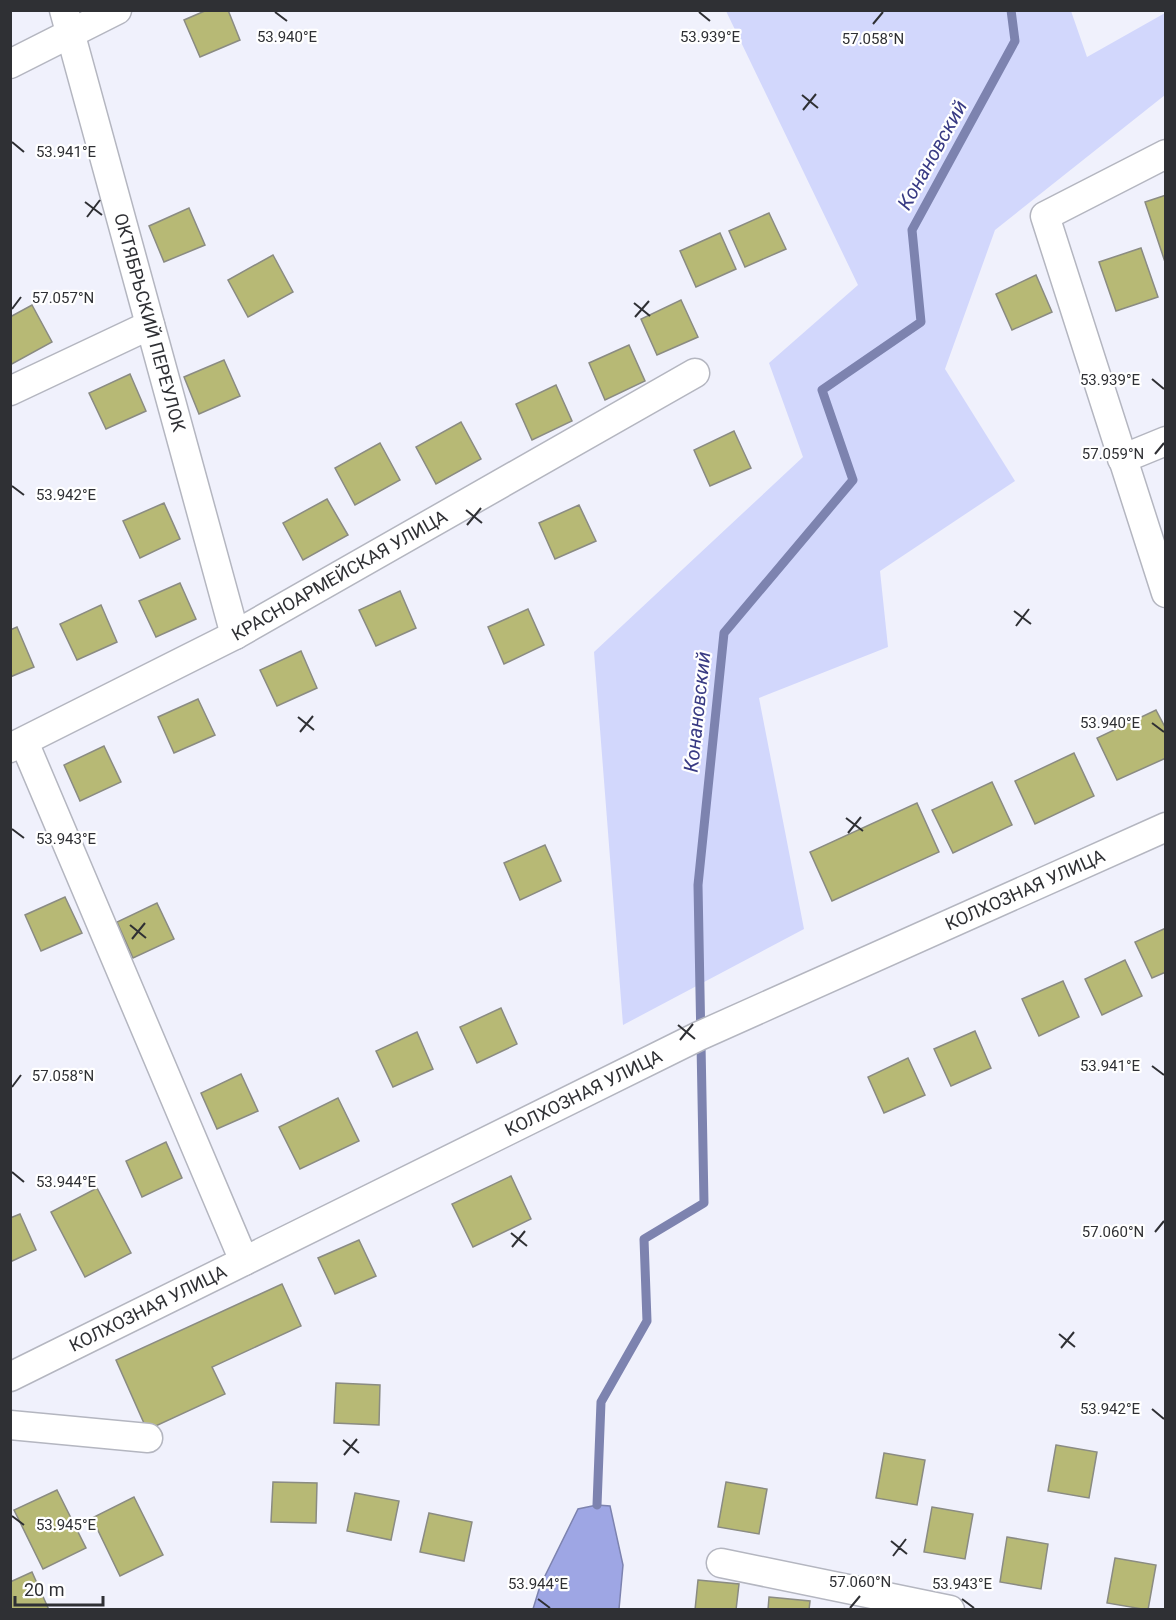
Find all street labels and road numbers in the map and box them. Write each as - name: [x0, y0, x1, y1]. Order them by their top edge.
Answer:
- street label: ОКТЯБРЬСКИЙ ПЕРЕУЛОК: [110, 211, 190, 435]
- street label: КРАСНОАРМЕЙСКАЯ УЛИЦА: [228, 505, 451, 645]
- street label: КОЛХОЗНАЯ УЛИЦА: [942, 845, 1108, 934]
- street label: КОЛХОЗНАЯ УЛИЦА: [501, 1045, 666, 1140]
- street label: КОЛХОЗНАЯ УЛИЦА: [66, 1260, 230, 1356]

